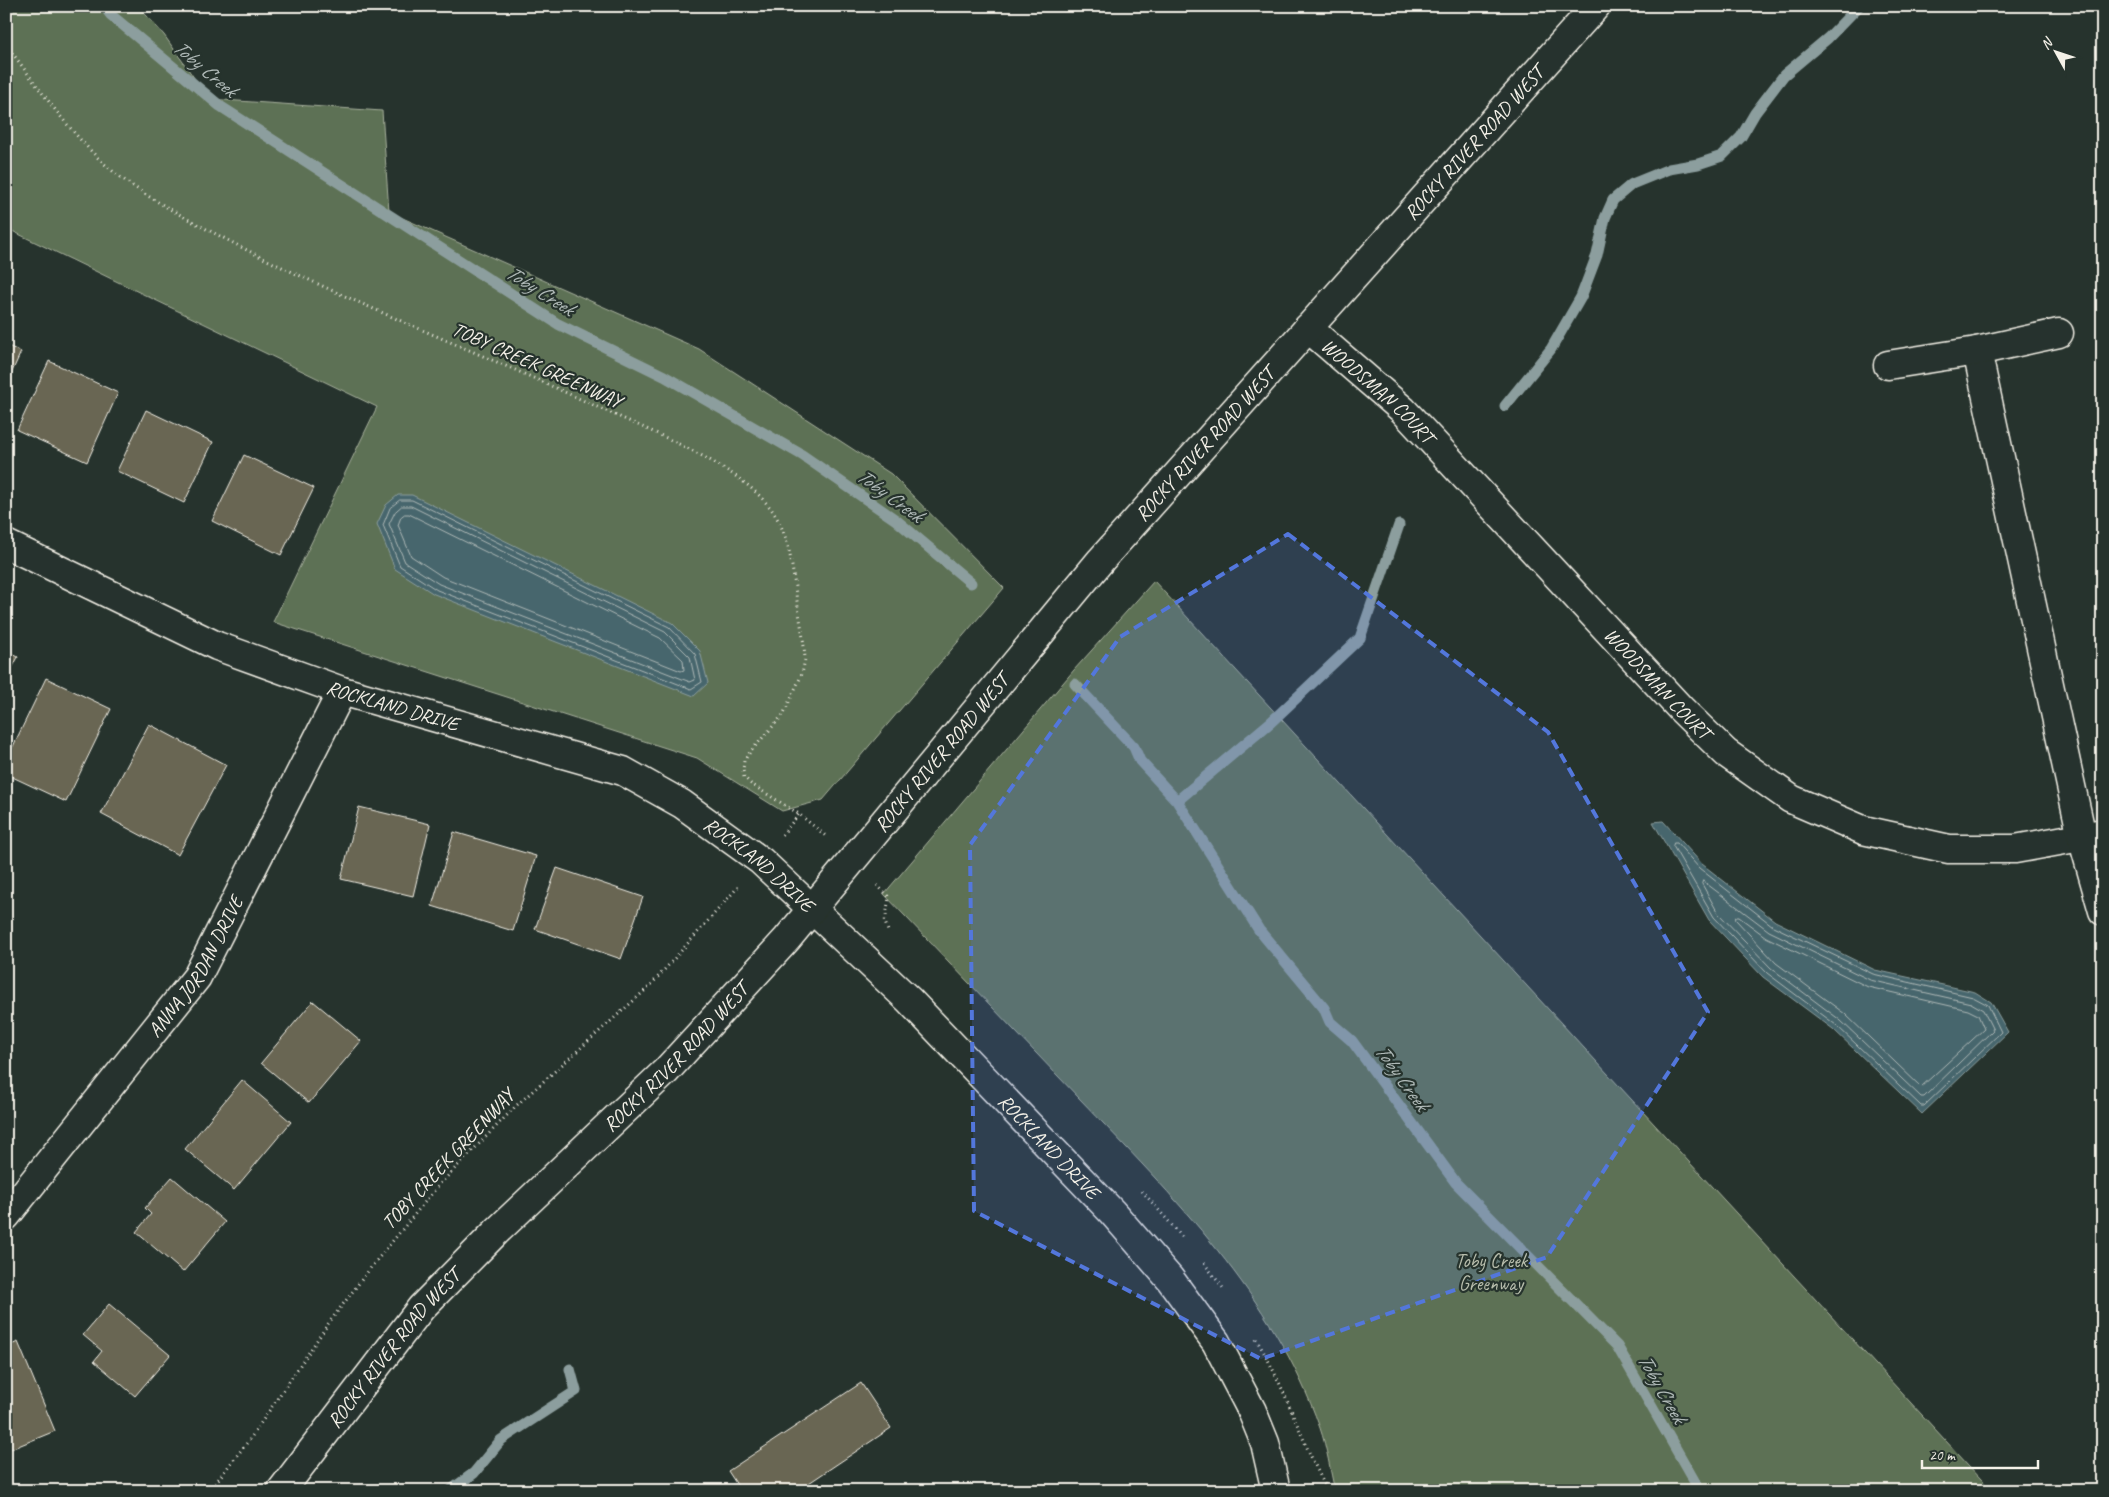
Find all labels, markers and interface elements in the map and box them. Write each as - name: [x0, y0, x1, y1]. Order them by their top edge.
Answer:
- north arrow: [2032, 28, 2082, 78]
- text: N: [2037, 33, 2057, 53]
- water label: Toby Creek: [168, 34, 245, 104]
- street label: ROCKY RIVER ROAD WEST: [1398, 57, 1552, 225]
- water label: Toby Creek: [501, 259, 582, 323]
- street label: TOBY CREEK GREENWAY: [448, 316, 628, 415]
- street label: WOODSMAN COURT: [1316, 333, 1443, 452]
- street label: ROCKY RIVER ROAD WEST: [1129, 358, 1283, 526]
- water label: Toby Creek: [852, 462, 931, 530]
- street label: WOODSMAN COURT: [1599, 622, 1720, 747]
- street label: ROCKY RIVER ROAD WEST: [868, 665, 1017, 837]
- street label: ROCKLAND DRIVE: [323, 674, 464, 737]
- street label: ROCKLAND DRIVE: [699, 811, 821, 919]
- street label: ANNA JORDAN DRIVE: [142, 889, 250, 1042]
- street label: ROCKY RIVER ROAD WEST: [598, 974, 757, 1137]
- water label: Toby Creek: [1369, 1039, 1437, 1118]
- street label: TOBY CREEK GREENWAY: [376, 1081, 522, 1235]
- street label: ROCKLAND DRIVE: [993, 1089, 1107, 1206]
- park label: Toby Creek Greenway: [1455, 1248, 1529, 1296]
- street label: ROCKY RIVER ROAD WEST: [322, 1260, 469, 1433]
- water label: Toby Creek: [1632, 1349, 1694, 1430]
- scale bar: [1922, 1437, 2038, 1469]
- text: 20 m: [1929, 1446, 1956, 1465]

